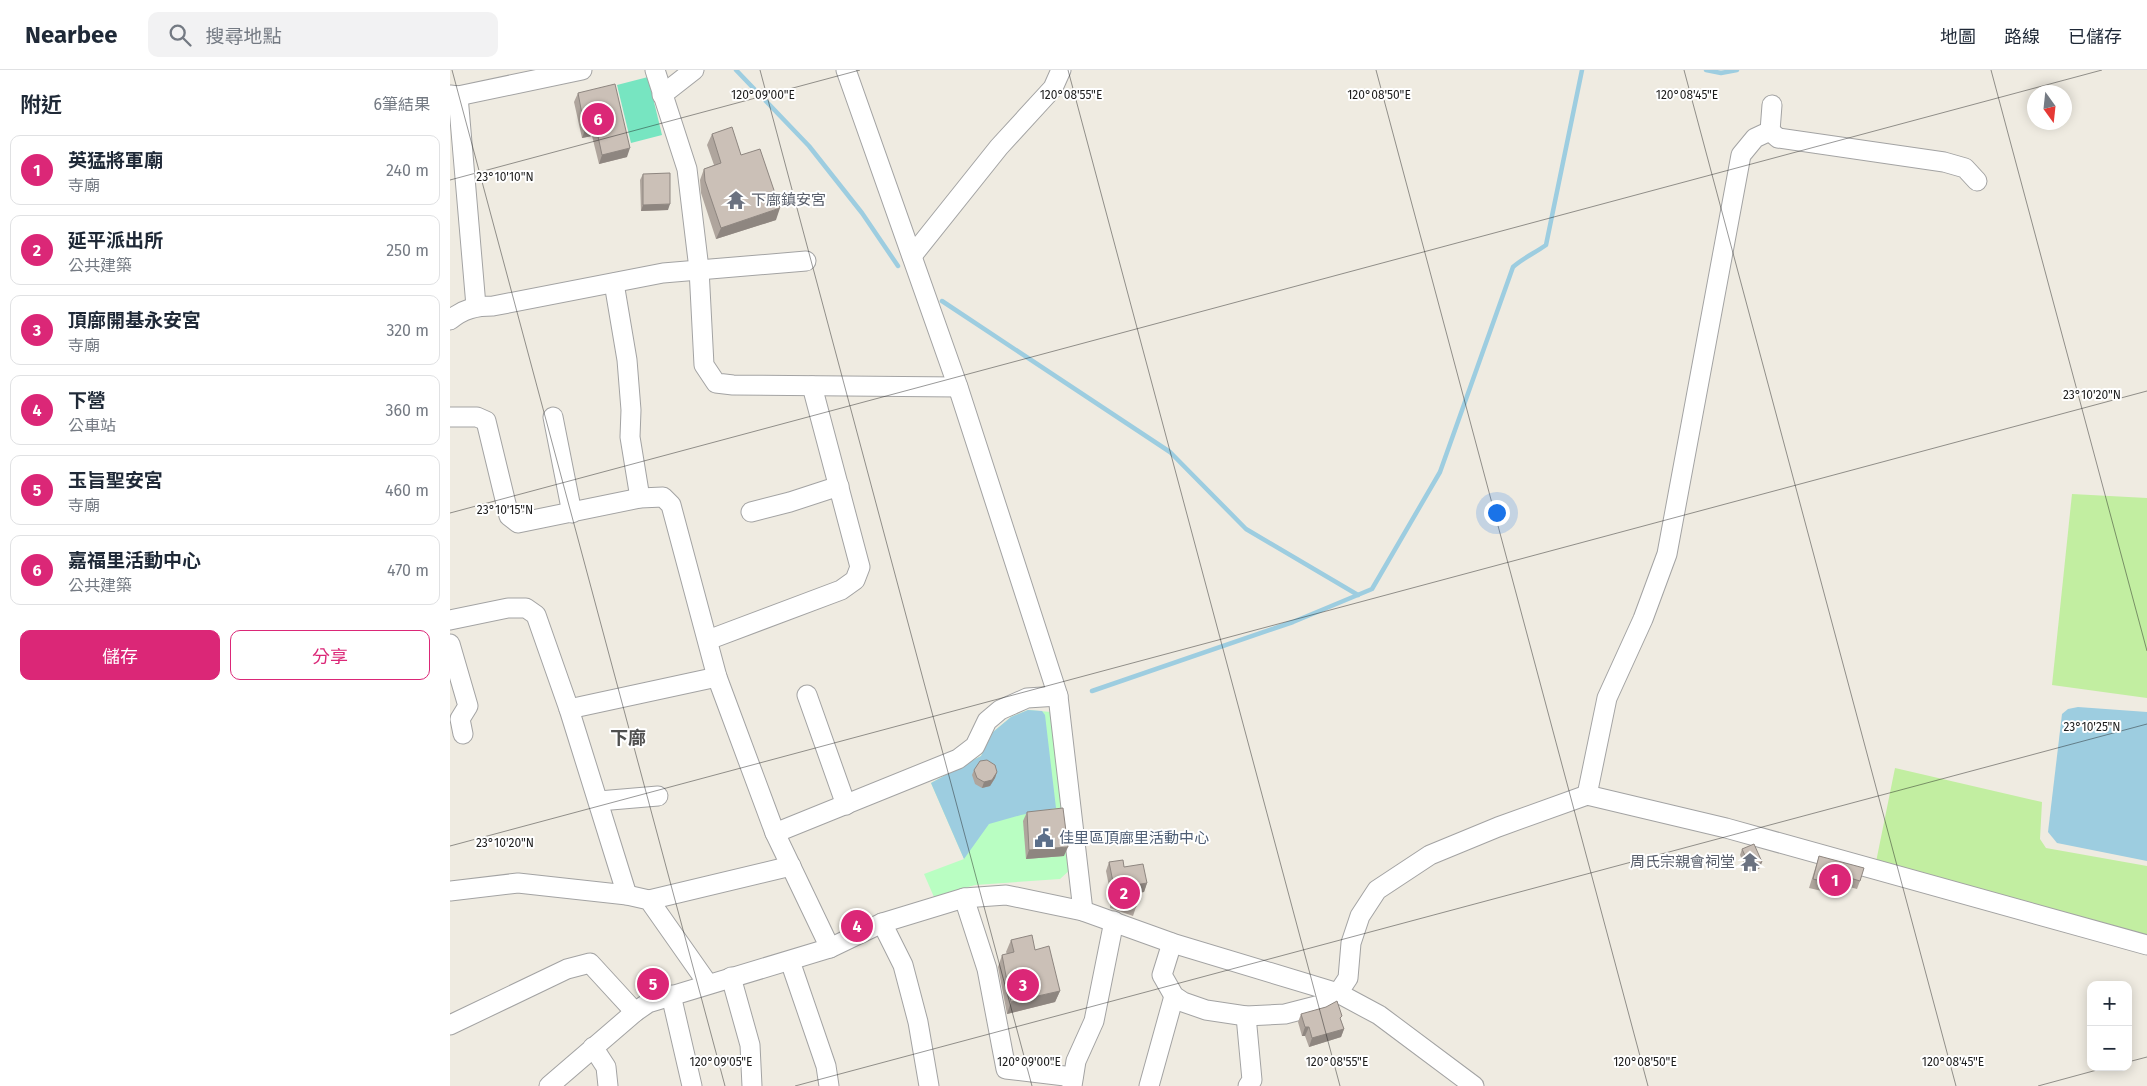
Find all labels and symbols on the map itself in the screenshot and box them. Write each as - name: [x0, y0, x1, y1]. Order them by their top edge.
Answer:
- north arrow: [2027, 85, 2072, 130]
- text: 120°09'00"E: [731, 88, 795, 102]
- text: 120°08'55"E: [1040, 88, 1102, 102]
- text: 120°08'50"E: [1347, 88, 1411, 102]
- text: 120°08'45"E: [1656, 88, 1718, 102]
- pin: 6: [582, 100, 614, 138]
- text: 23°10'10"N: [476, 170, 534, 184]
- temple icon: 下廍鎮安宮: [725, 189, 747, 211]
- place label: 下廍鎮安宮: [751, 191, 826, 209]
- text: 23°10'20"N: [2063, 388, 2121, 402]
- your location: [1484, 500, 1510, 526]
- text: 23°10'15"N: [477, 503, 533, 517]
- text: 23°10'25"N: [2063, 720, 2121, 734]
- district label: 下廍: [610, 727, 646, 749]
- public building icon: 佳里區頂廍里活動中心: [1033, 827, 1055, 849]
- place label: 佳里區頂廍里活動中心: [1059, 829, 1209, 847]
- text: 23°10'20"N: [476, 836, 534, 850]
- temple icon: 周氏宗親會祠堂: [1739, 851, 1761, 873]
- place label: 周氏宗親會祠堂: [1630, 853, 1735, 871]
- pin: 1: [1819, 861, 1851, 899]
- pin: 2: [1108, 874, 1140, 912]
- pin: 4: [841, 907, 873, 945]
- pin: 5: [637, 965, 669, 1003]
- pin: 3: [1007, 966, 1039, 1004]
- text: 120°09'05"E: [689, 1055, 753, 1069]
- text: 120°09'00"E: [997, 1055, 1061, 1069]
- text: 120°08'55"E: [1306, 1055, 1368, 1069]
- text: 120°08'50"E: [1613, 1055, 1677, 1069]
- text: 120°08'45"E: [1922, 1055, 1984, 1069]

